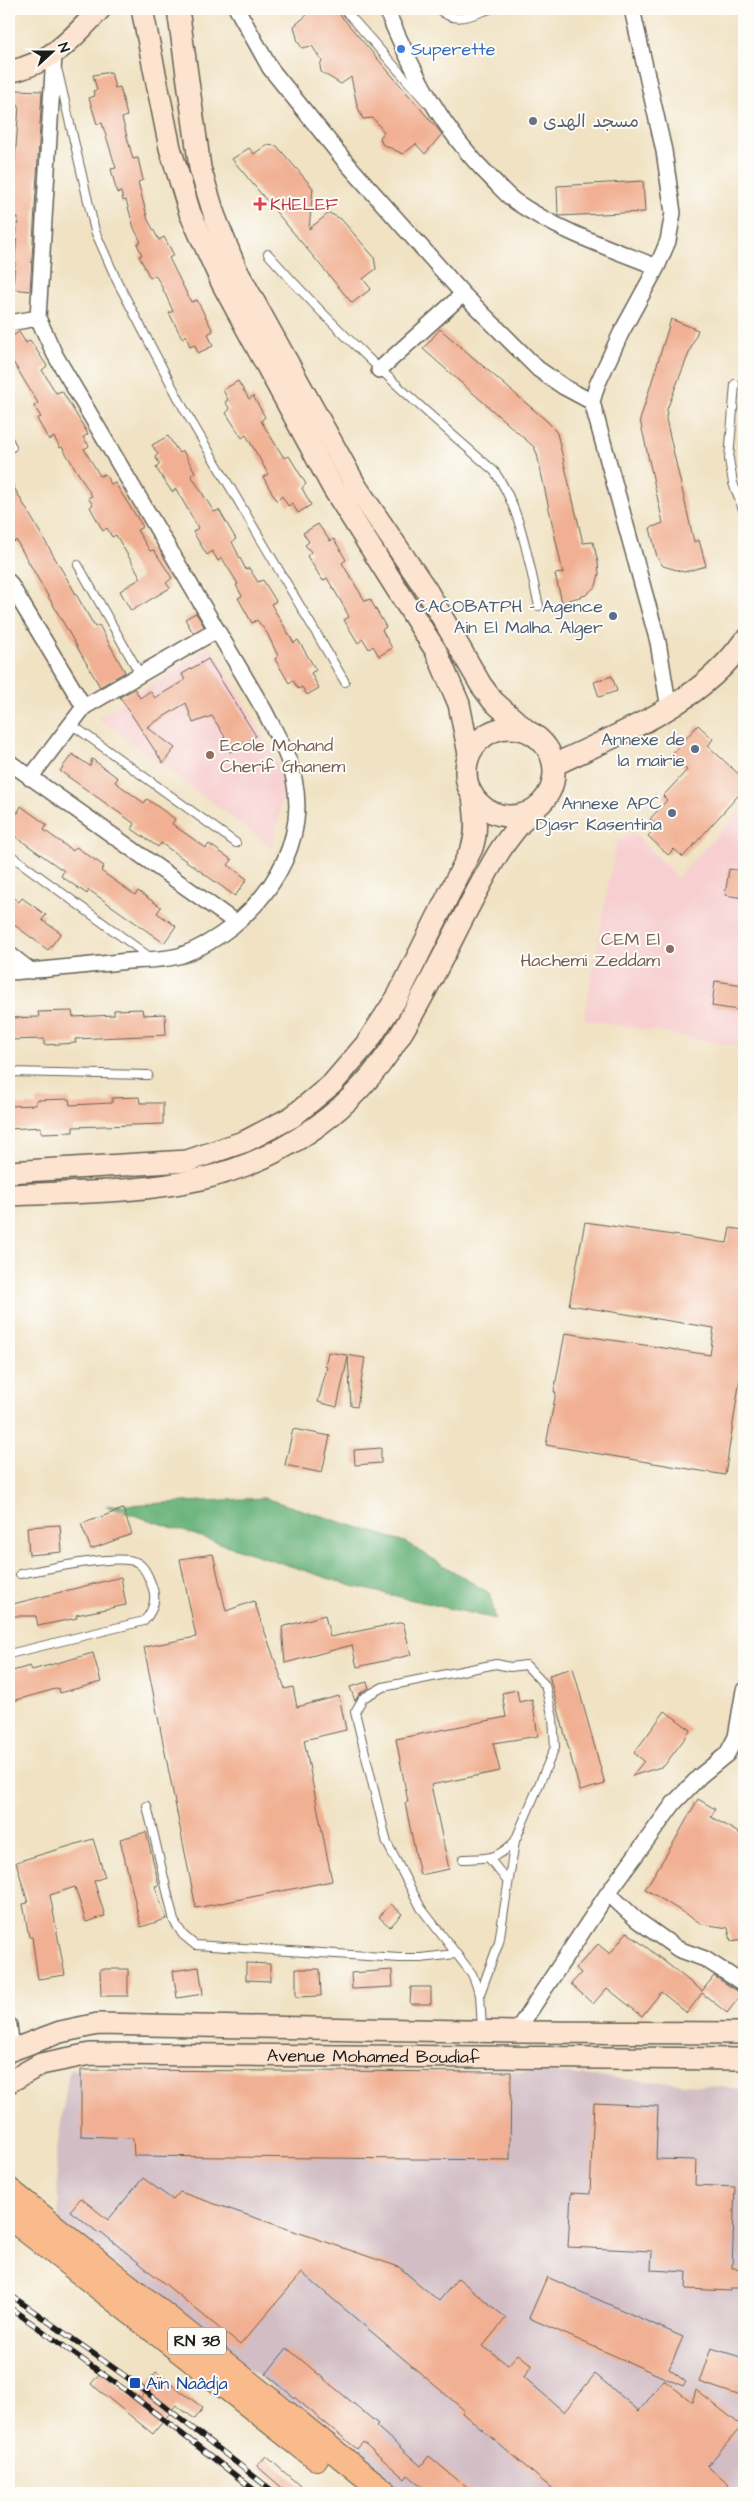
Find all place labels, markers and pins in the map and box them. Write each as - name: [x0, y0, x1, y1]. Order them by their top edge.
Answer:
- place label: Superette: [411, 37, 496, 62]
- marker: Superette: [395, 43, 407, 55]
- place label: مسجد الهدى: [543, 109, 639, 134]
- marker: مسجد الهدى: [527, 115, 539, 127]
- place label: KHELEF: [270, 192, 339, 217]
- marker: KHELEF: [254, 198, 266, 210]
- place label: CACOBATPH - Agence Ain El Malha. Alger: [415, 594, 603, 641]
- marker: CACOBATPH - Agence Ain El Malha. Alger: [607, 610, 619, 622]
- place label: Annexe de la mairie: [601, 727, 685, 773]
- place label: Ecole Mohand Cherif Ghanem: [220, 733, 345, 779]
- marker: Annexe de la mairie: [689, 743, 701, 755]
- marker: Ecole Mohand Cherif Ghanem: [204, 749, 216, 761]
- place label: Annexe APC Djasr Kasentina: [536, 791, 662, 837]
- marker: Annexe APC Djasr Kasentina: [666, 807, 678, 819]
- place label: CEM El Hachemi Zeddam: [520, 927, 660, 973]
- marker: CEM El Hachemi Zeddam: [664, 943, 676, 955]
- place label: Aïn Naâdja: [146, 2371, 228, 2396]
- marker: Aïn Naâdja: [128, 2376, 142, 2390]

